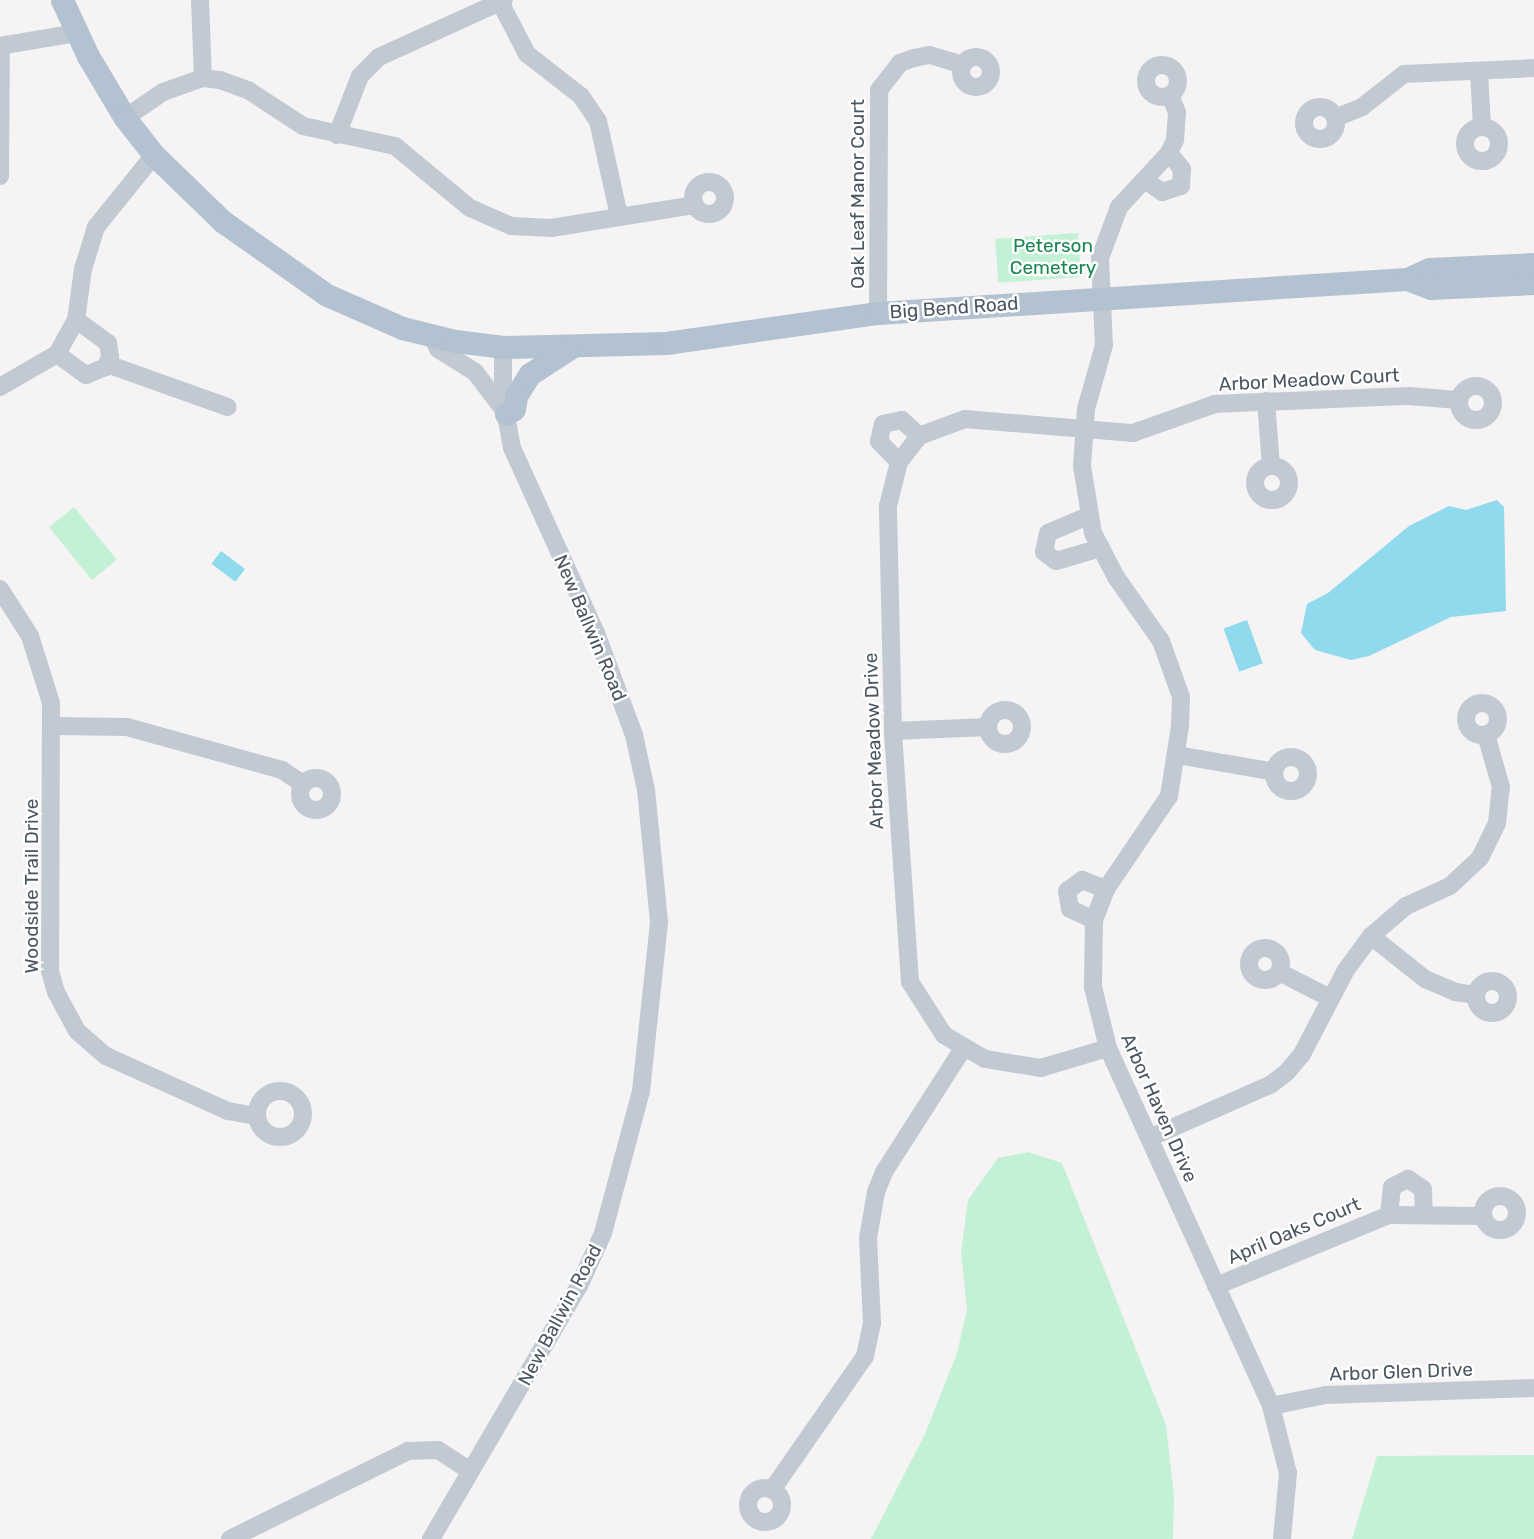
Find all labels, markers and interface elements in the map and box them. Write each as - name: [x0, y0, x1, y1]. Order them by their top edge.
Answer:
- street label: Oak Leaf Manor Court: [847, 99, 869, 289]
- park label: Peterson Cemetery: [1010, 235, 1096, 279]
- street label: Big Bend Road: [889, 292, 1019, 324]
- street label: Arbor Meadow Court: [1218, 364, 1400, 396]
- street label: New Ballwin Road: [549, 551, 631, 705]
- street label: Arbor Meadow Drive: [860, 652, 888, 830]
- street label: Woodside Trail Drive: [21, 798, 43, 974]
- street label: Arbor Haven Drive: [1116, 1030, 1202, 1186]
- street label: April Oaks Court: [1224, 1193, 1364, 1269]
- street label: New Ballwin Road: [513, 1240, 607, 1390]
- street label: Arbor Glen Drive: [1329, 1358, 1473, 1386]

